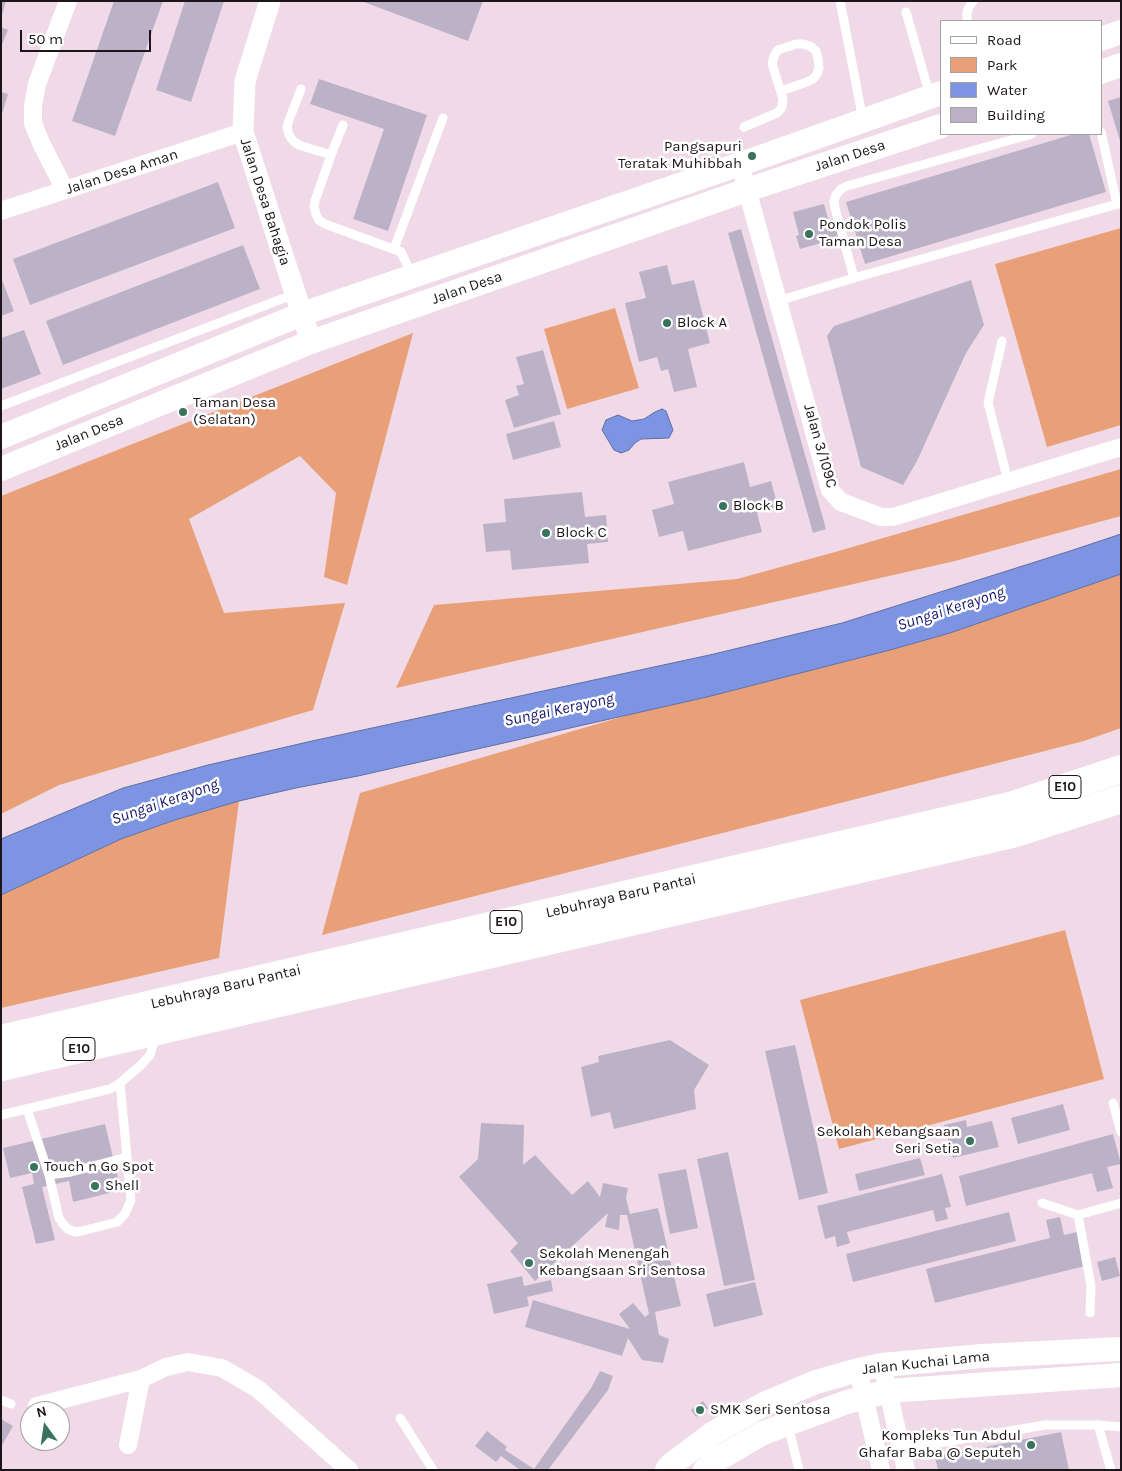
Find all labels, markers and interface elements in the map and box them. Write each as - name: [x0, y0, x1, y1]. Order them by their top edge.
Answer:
- scale bar: [22, 20, 154, 52]
- legend: [940, 20, 1102, 135]
- text: 50 m: [28, 30, 63, 48]
- text: Road: [987, 31, 1022, 49]
- text: Park: [987, 56, 1017, 74]
- text: Water: [987, 81, 1027, 99]
- text: Building: [987, 106, 1045, 124]
- street label: Jalan Desa Bahagia: [236, 136, 294, 268]
- street label: Jalan Desa: [812, 136, 888, 176]
- place label: Pangsapuri Teratak Muhibbah: [618, 138, 742, 173]
- street label: Jalan Desa Aman: [64, 145, 180, 199]
- marker: Pangsapuri Teratak Muhibbah: [746, 150, 758, 162]
- place label: Pondok Polis Taman Desa: [819, 216, 907, 251]
- marker: Pondok Polis Taman Desa: [803, 228, 815, 240]
- street label: Jalan Desa: [429, 268, 505, 308]
- place label: Block A: [677, 314, 727, 332]
- marker: Block A: [661, 317, 673, 329]
- place label: Taman Desa (Selatan): [193, 394, 276, 429]
- street label: Jalan 3/109C: [799, 402, 841, 490]
- marker: Taman Desa (Selatan): [177, 406, 189, 418]
- street label: Jalan Desa: [52, 411, 126, 455]
- place label: Block B: [733, 497, 784, 515]
- marker: Block B: [717, 500, 729, 512]
- place label: Block C: [556, 524, 607, 542]
- marker: Block C: [540, 527, 552, 539]
- water label: Sungai Kerayong: [895, 583, 1007, 635]
- water label: Sungai Kerayong: [503, 689, 615, 731]
- water label: Sungai Kerayong: [109, 775, 221, 829]
- road number: E10: [1049, 776, 1081, 799]
- street label: Lebuhraya Baru Pantai: [544, 870, 698, 922]
- road number: E10: [490, 910, 522, 934]
- street label: Lebuhraya Baru Pantai: [149, 961, 303, 1013]
- road number: E10: [63, 1038, 95, 1060]
- place label: Sekolah Kebangsaan Seri Setia: [817, 1123, 960, 1158]
- marker: Sekolah Kebangsaan Seri Setia: [964, 1135, 976, 1147]
- place label: Touch n Go Spot: [44, 1158, 154, 1176]
- marker: Touch n Go Spot: [28, 1161, 40, 1173]
- place label: Shell: [105, 1177, 139, 1195]
- marker: Shell: [89, 1180, 101, 1192]
- place label: Sekolah Menengah Kebangsaan Sri Sentosa: [539, 1245, 706, 1280]
- marker: Sekolah Menengah Kebangsaan Sri Sentosa: [523, 1257, 535, 1269]
- street label: Jalan Kuchai Lama: [861, 1347, 991, 1379]
- north arrow: [20, 1401, 70, 1451]
- place label: SMK Seri Sentosa: [710, 1401, 830, 1419]
- text: N: [35, 1402, 48, 1421]
- marker: SMK Seri Sentosa: [694, 1404, 706, 1416]
- place label: Kompleks Tun Abdul Ghafar Baba @ Seputeh: [859, 1427, 1021, 1462]
- marker: Kompleks Tun Abdul Ghafar Baba @ Seputeh: [1025, 1439, 1037, 1451]

